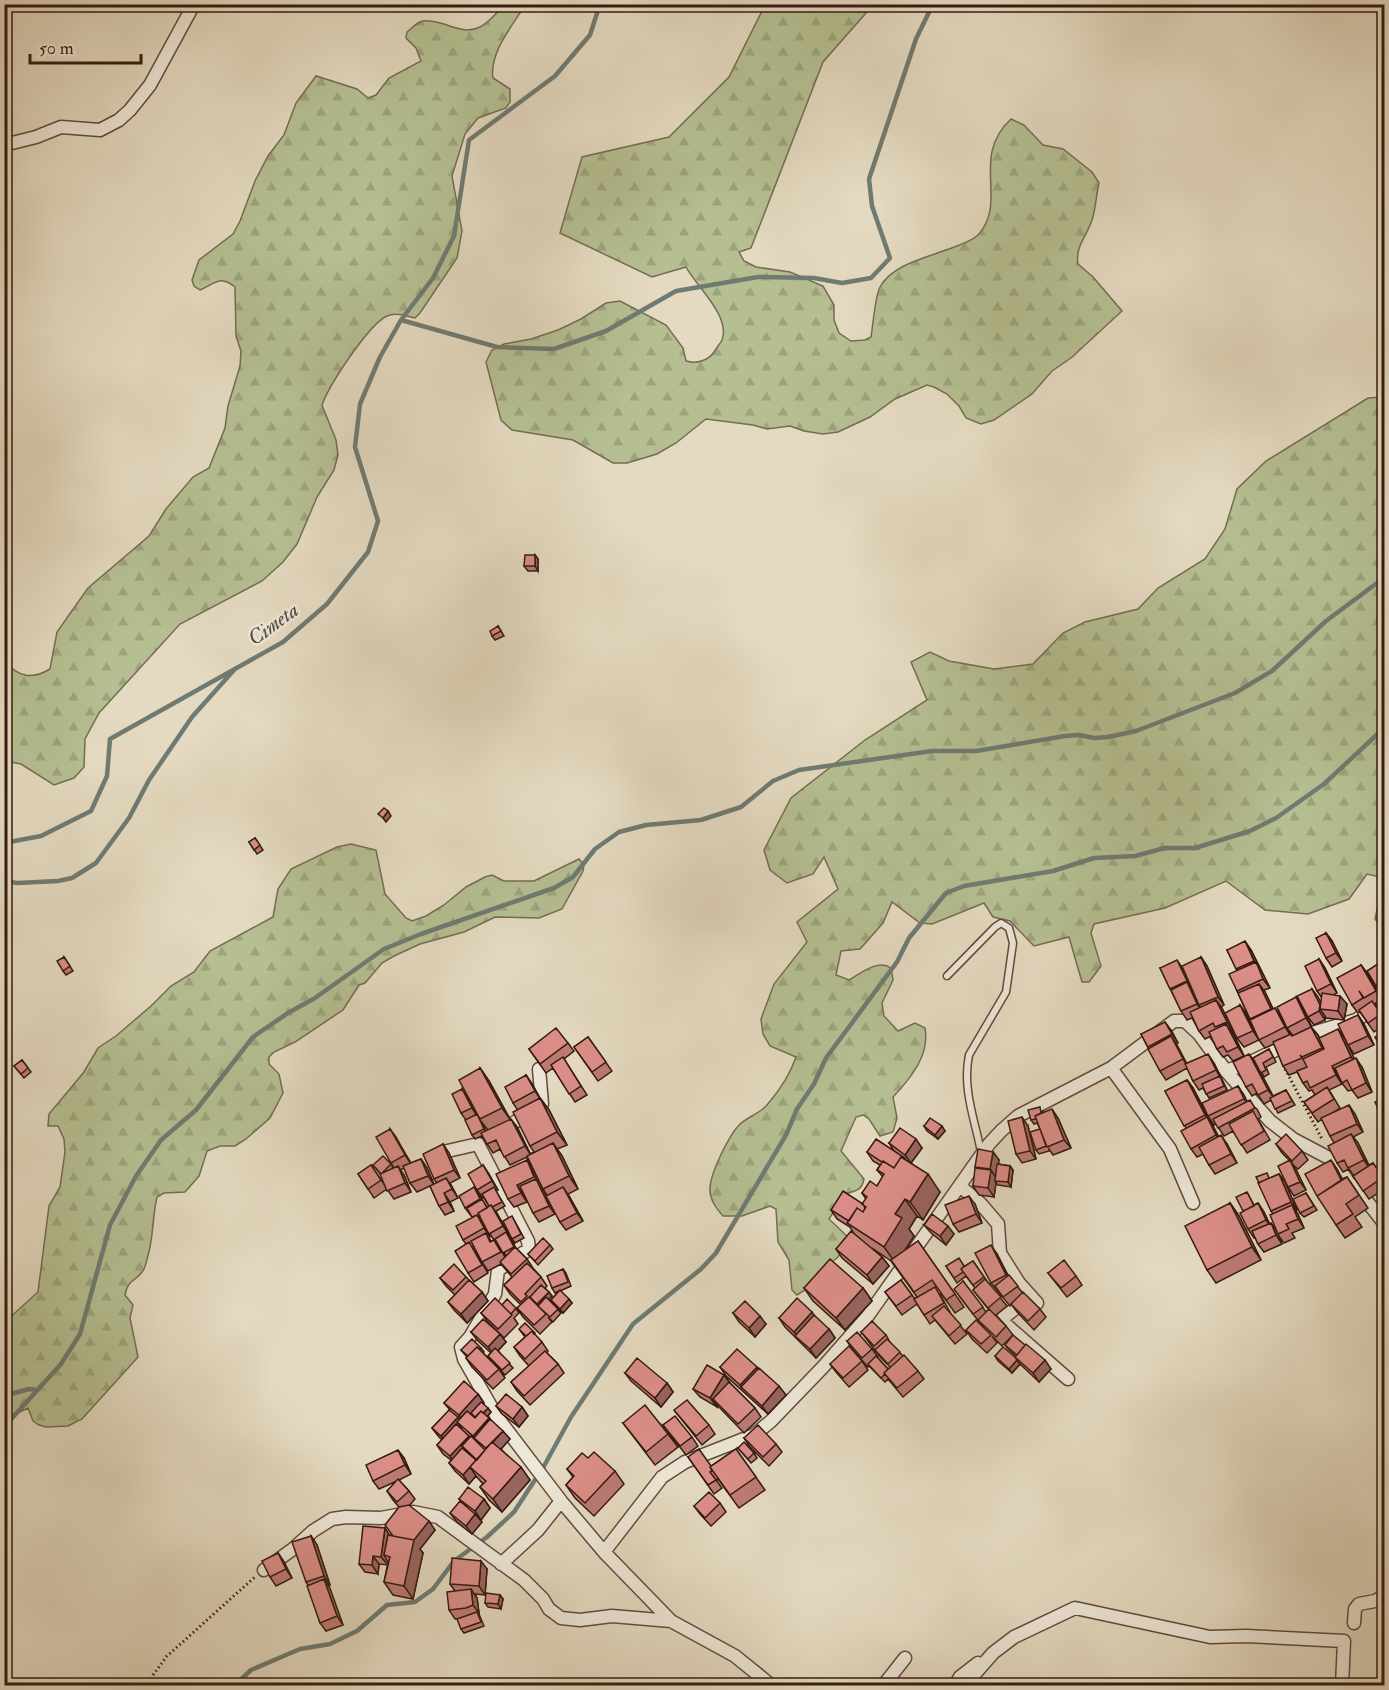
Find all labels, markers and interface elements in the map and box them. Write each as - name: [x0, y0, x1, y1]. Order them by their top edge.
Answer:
- scale bar: [30, 27, 141, 65]
- text: 50 m: [39, 37, 74, 60]
- water label: Cimeta: [242, 597, 304, 652]

